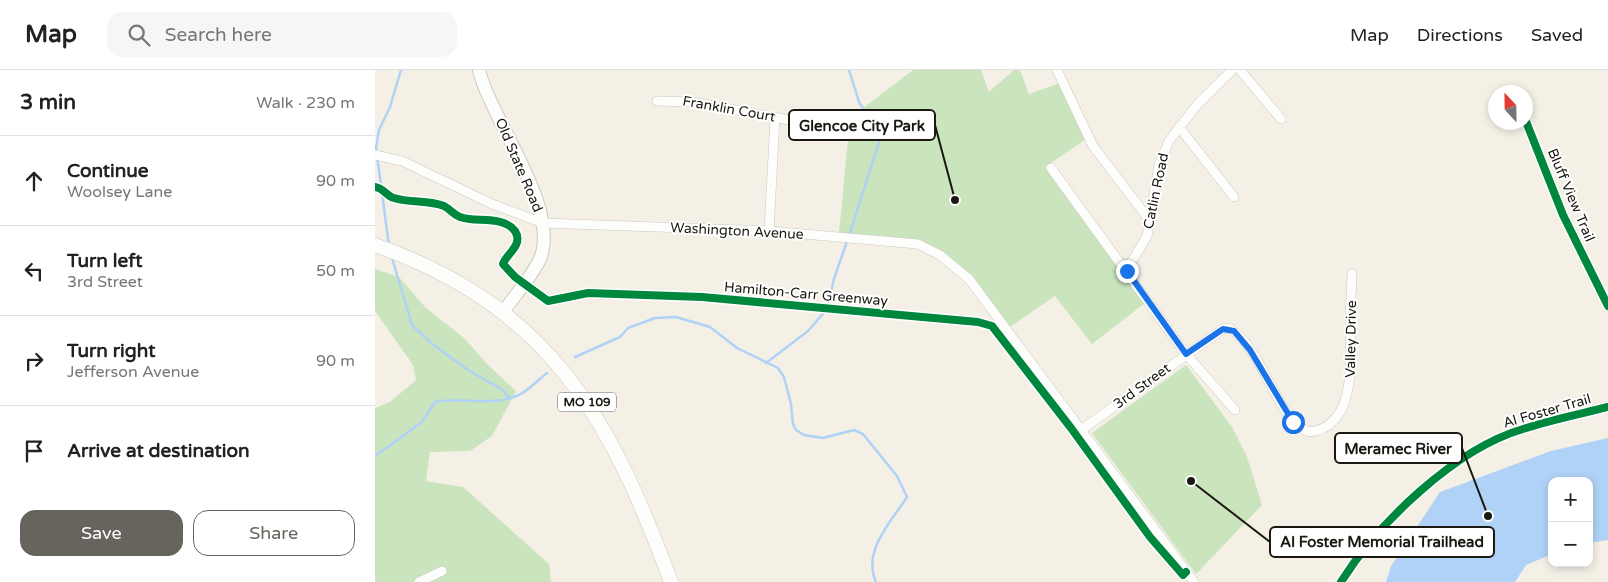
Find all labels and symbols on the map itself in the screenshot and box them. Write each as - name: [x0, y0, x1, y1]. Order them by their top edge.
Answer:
- north arrow: [1488, 85, 1533, 130]
- street label: Franklin Court: [681, 92, 777, 126]
- callout: Glencoe City Park: [789, 110, 935, 140]
- street label: Old State Road: [492, 115, 546, 215]
- text: Glencoe City Park: [799, 117, 925, 136]
- street label: Bluff View Trail: [1544, 146, 1598, 244]
- street label: Catlin Road: [1140, 152, 1172, 230]
- street label: Washington Avenue: [670, 219, 804, 243]
- route end: [1116, 260, 1139, 283]
- street label: Hamilton-Carr Greenway: [723, 278, 889, 310]
- street label: Valley Drive: [1342, 300, 1360, 378]
- street label: 3rd Street: [1110, 359, 1174, 412]
- street label: Al Foster Trail: [1501, 390, 1593, 432]
- road number: MO 109: [558, 392, 616, 412]
- route start: [1282, 411, 1305, 434]
- callout: Meramec River: [1335, 433, 1462, 463]
- text: Meramec River: [1344, 440, 1452, 458]
- callout: Al Foster Memorial Trailhead: [1270, 527, 1494, 557]
- text: Al Foster Memorial Trailhead: [1280, 533, 1484, 551]

